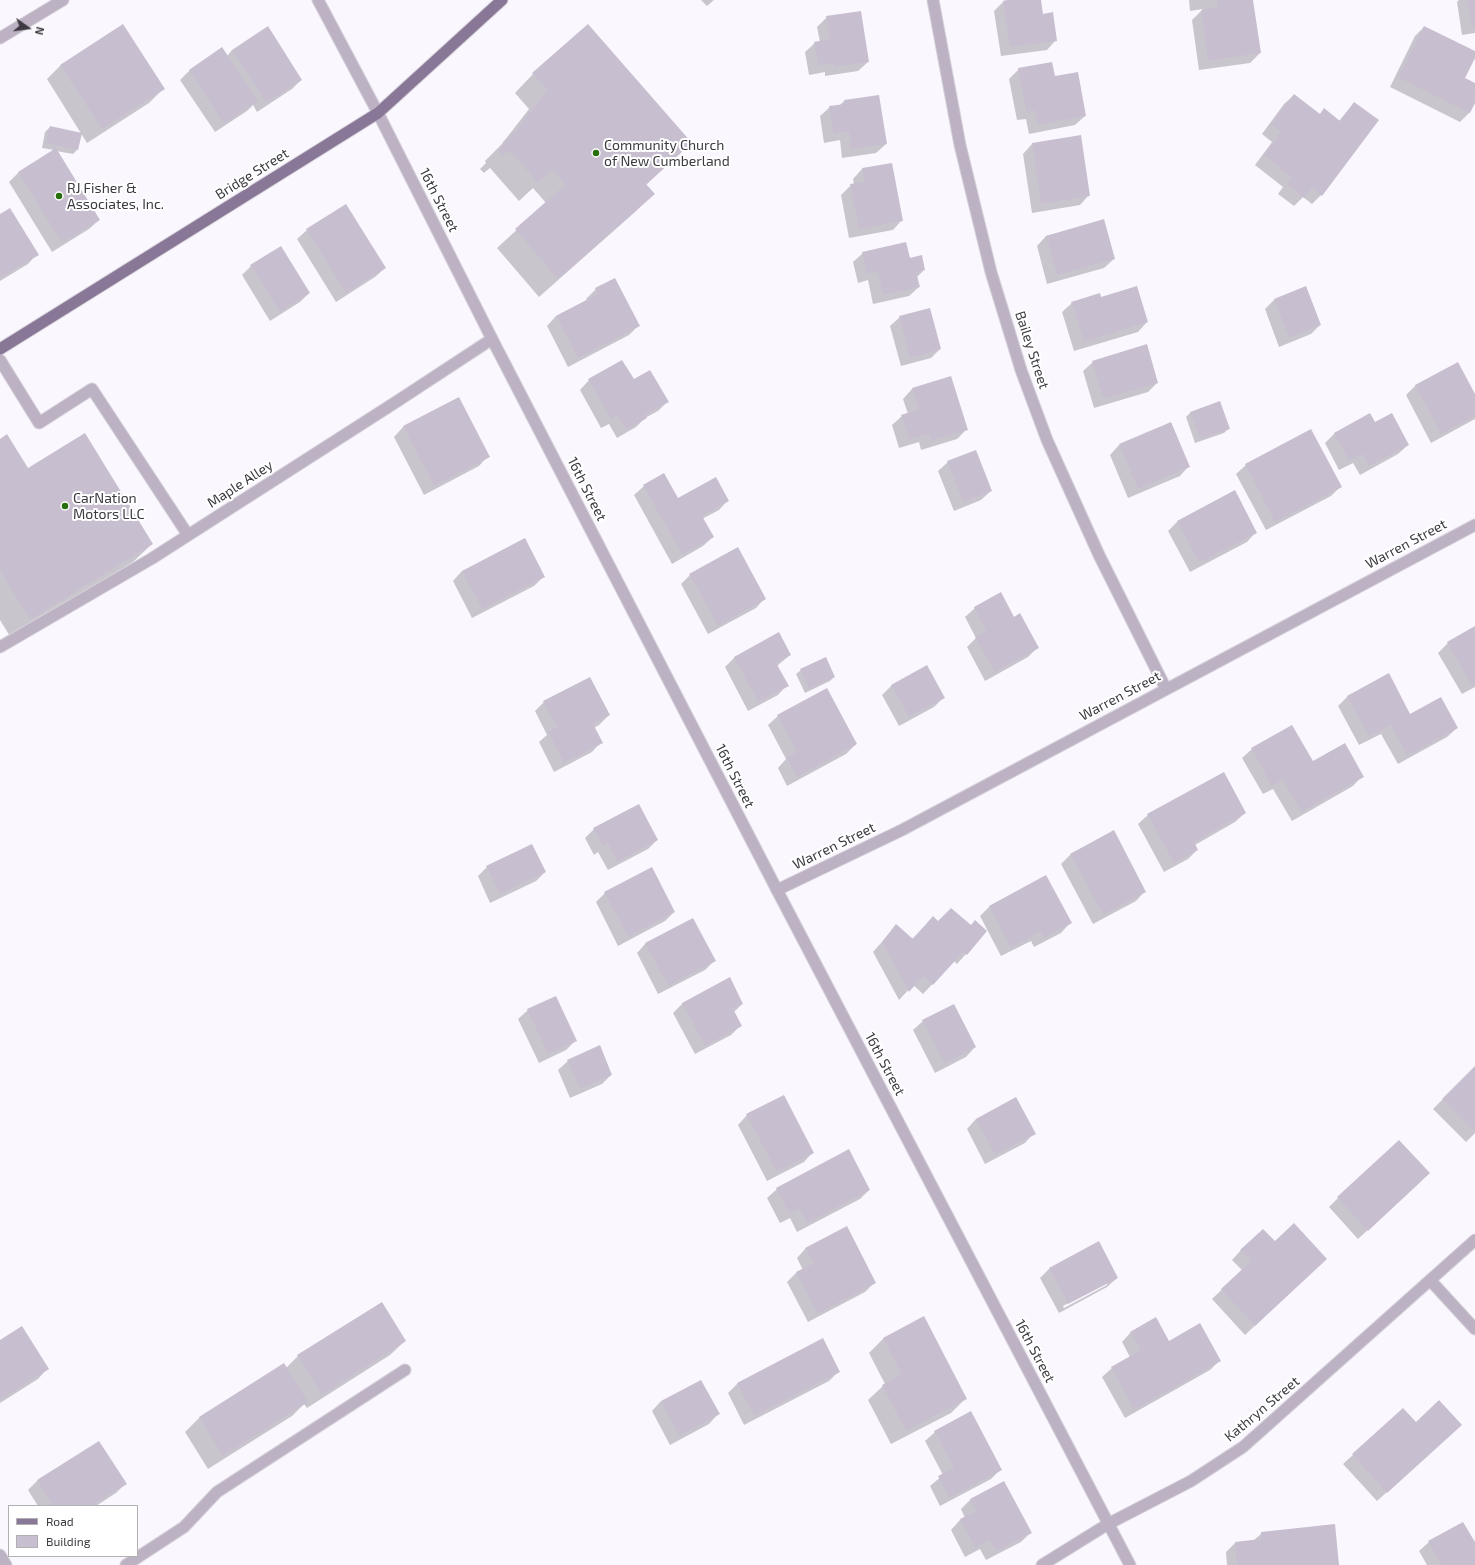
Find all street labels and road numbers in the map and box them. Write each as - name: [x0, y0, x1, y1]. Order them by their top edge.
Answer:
- street label: Bridge Street: [212, 145, 292, 203]
- street label: 16th Street: [416, 165, 462, 235]
- street label: Bailey Street: [1012, 309, 1052, 391]
- street label: 16th Street: [564, 454, 610, 524]
- street label: Maple Alley: [204, 457, 276, 511]
- street label: Warren Street: [1363, 516, 1449, 572]
- street label: Warren Street: [1077, 668, 1163, 724]
- street label: 16th Street: [712, 741, 758, 811]
- street label: Warren Street: [790, 819, 878, 873]
- street label: 16th Street: [861, 1030, 909, 1098]
- street label: 16th Street: [1011, 1317, 1059, 1385]
- street label: Kathryn Street: [1221, 1373, 1303, 1445]

